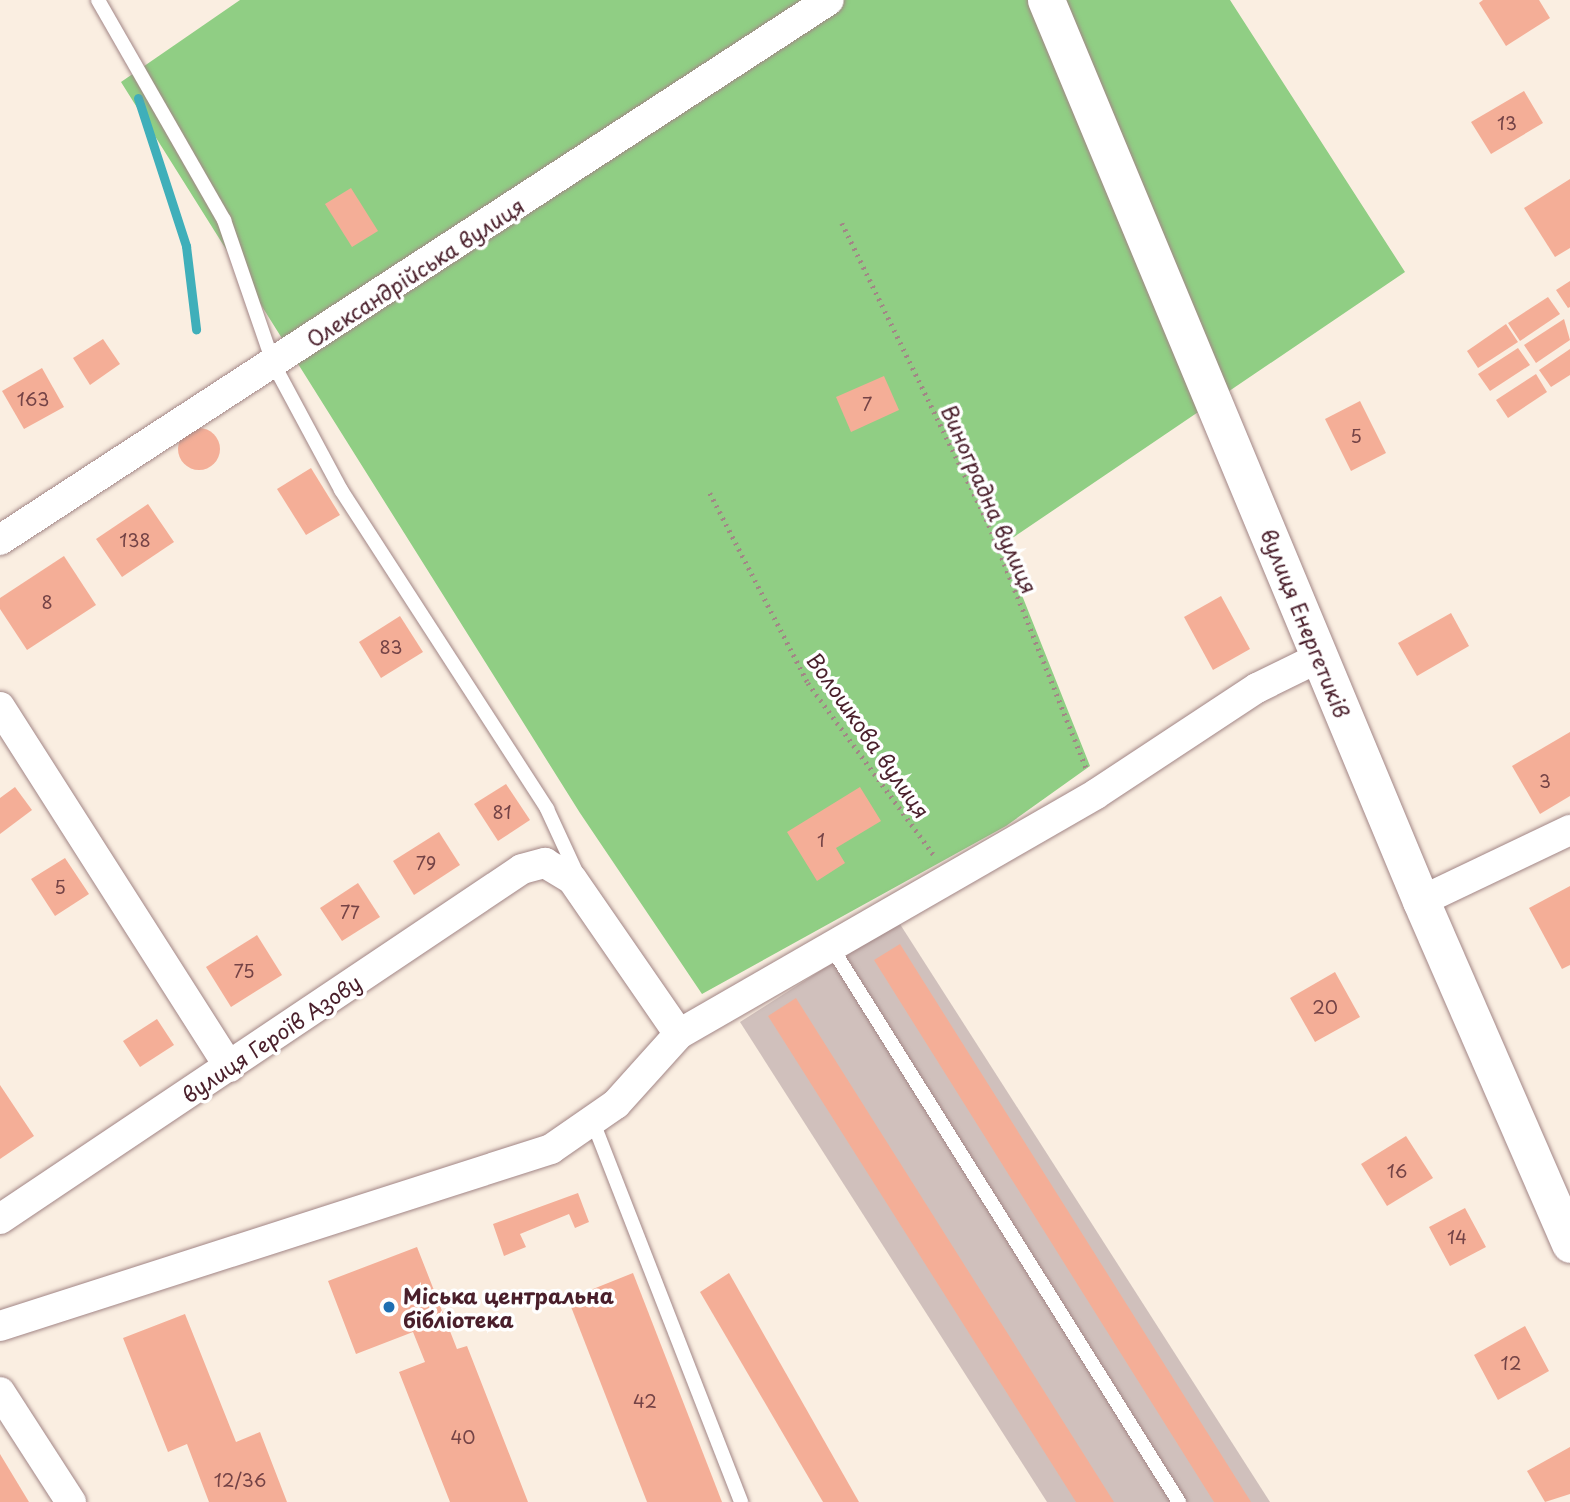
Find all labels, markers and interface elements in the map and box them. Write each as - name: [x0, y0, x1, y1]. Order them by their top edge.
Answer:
- house number: 13: [1497, 112, 1517, 134]
- street label: Олександрійська вулиця: [301, 192, 529, 352]
- house number: 163: [17, 388, 49, 410]
- house number: 7: [862, 393, 872, 415]
- street label: Виноградна вулиця: [937, 400, 1043, 598]
- house number: 5: [1350, 425, 1362, 447]
- street label: вулиця Енергетиків: [1256, 524, 1356, 722]
- house number: 138: [119, 529, 151, 551]
- house number: 8: [41, 591, 53, 613]
- house number: 83: [380, 636, 402, 658]
- street label: Волошкова вулиця: [802, 647, 936, 823]
- house number: 3: [1539, 770, 1551, 792]
- house number: 81: [492, 801, 512, 823]
- house number: 1: [817, 829, 825, 851]
- house number: 79: [416, 852, 436, 874]
- house number: 5: [54, 876, 66, 898]
- house number: 77: [340, 901, 360, 923]
- house number: 75: [234, 960, 254, 982]
- street label: вулиця Героїв Азову: [177, 969, 365, 1107]
- house number: 20: [1312, 996, 1338, 1018]
- house number: 16: [1387, 1160, 1407, 1182]
- house number: 14: [1447, 1226, 1467, 1248]
- place label: Міська центральна бібліотека: [403, 1282, 614, 1332]
- marker: Міська центральна бібліотека: [381, 1299, 397, 1315]
- house number: 12: [1501, 1352, 1521, 1374]
- house number: 42: [633, 1390, 657, 1412]
- house number: 40: [450, 1426, 476, 1448]
- house number: 12/36: [214, 1469, 266, 1491]

